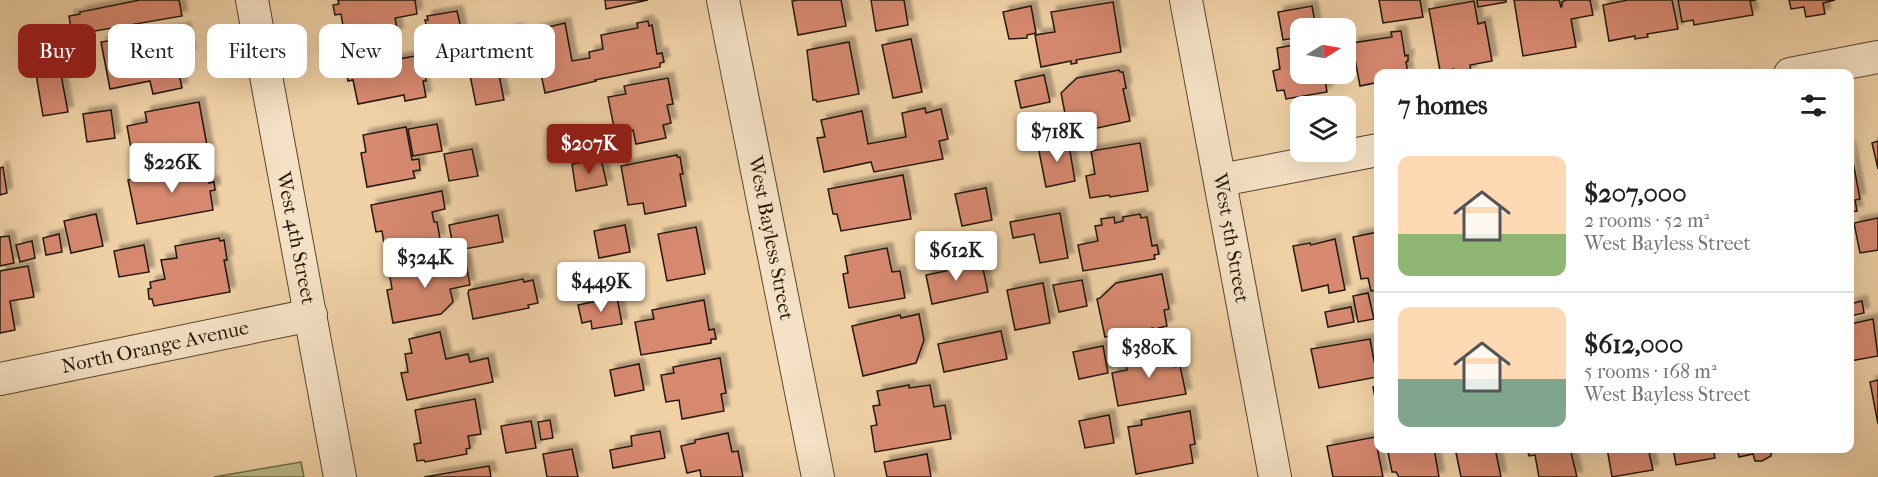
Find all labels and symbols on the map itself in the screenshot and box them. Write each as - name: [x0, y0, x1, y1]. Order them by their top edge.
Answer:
- north arrow: [1290, 18, 1356, 84]
- pin: $718K: [1015, 112, 1099, 163]
- pin: $207K: [547, 124, 631, 175]
- pin: $226K: [130, 143, 214, 194]
- street label: West Bayless Street: [744, 153, 798, 322]
- street label: West 4th Street: [272, 169, 320, 306]
- street label: West 5th Street: [1208, 170, 1254, 305]
- pin: $612K: [914, 231, 998, 282]
- pin: $324K: [383, 238, 467, 289]
- pin: $449K: [559, 262, 643, 313]
- street label: North Orange Avenue: [59, 316, 251, 378]
- pin: $380K: [1107, 328, 1191, 379]

